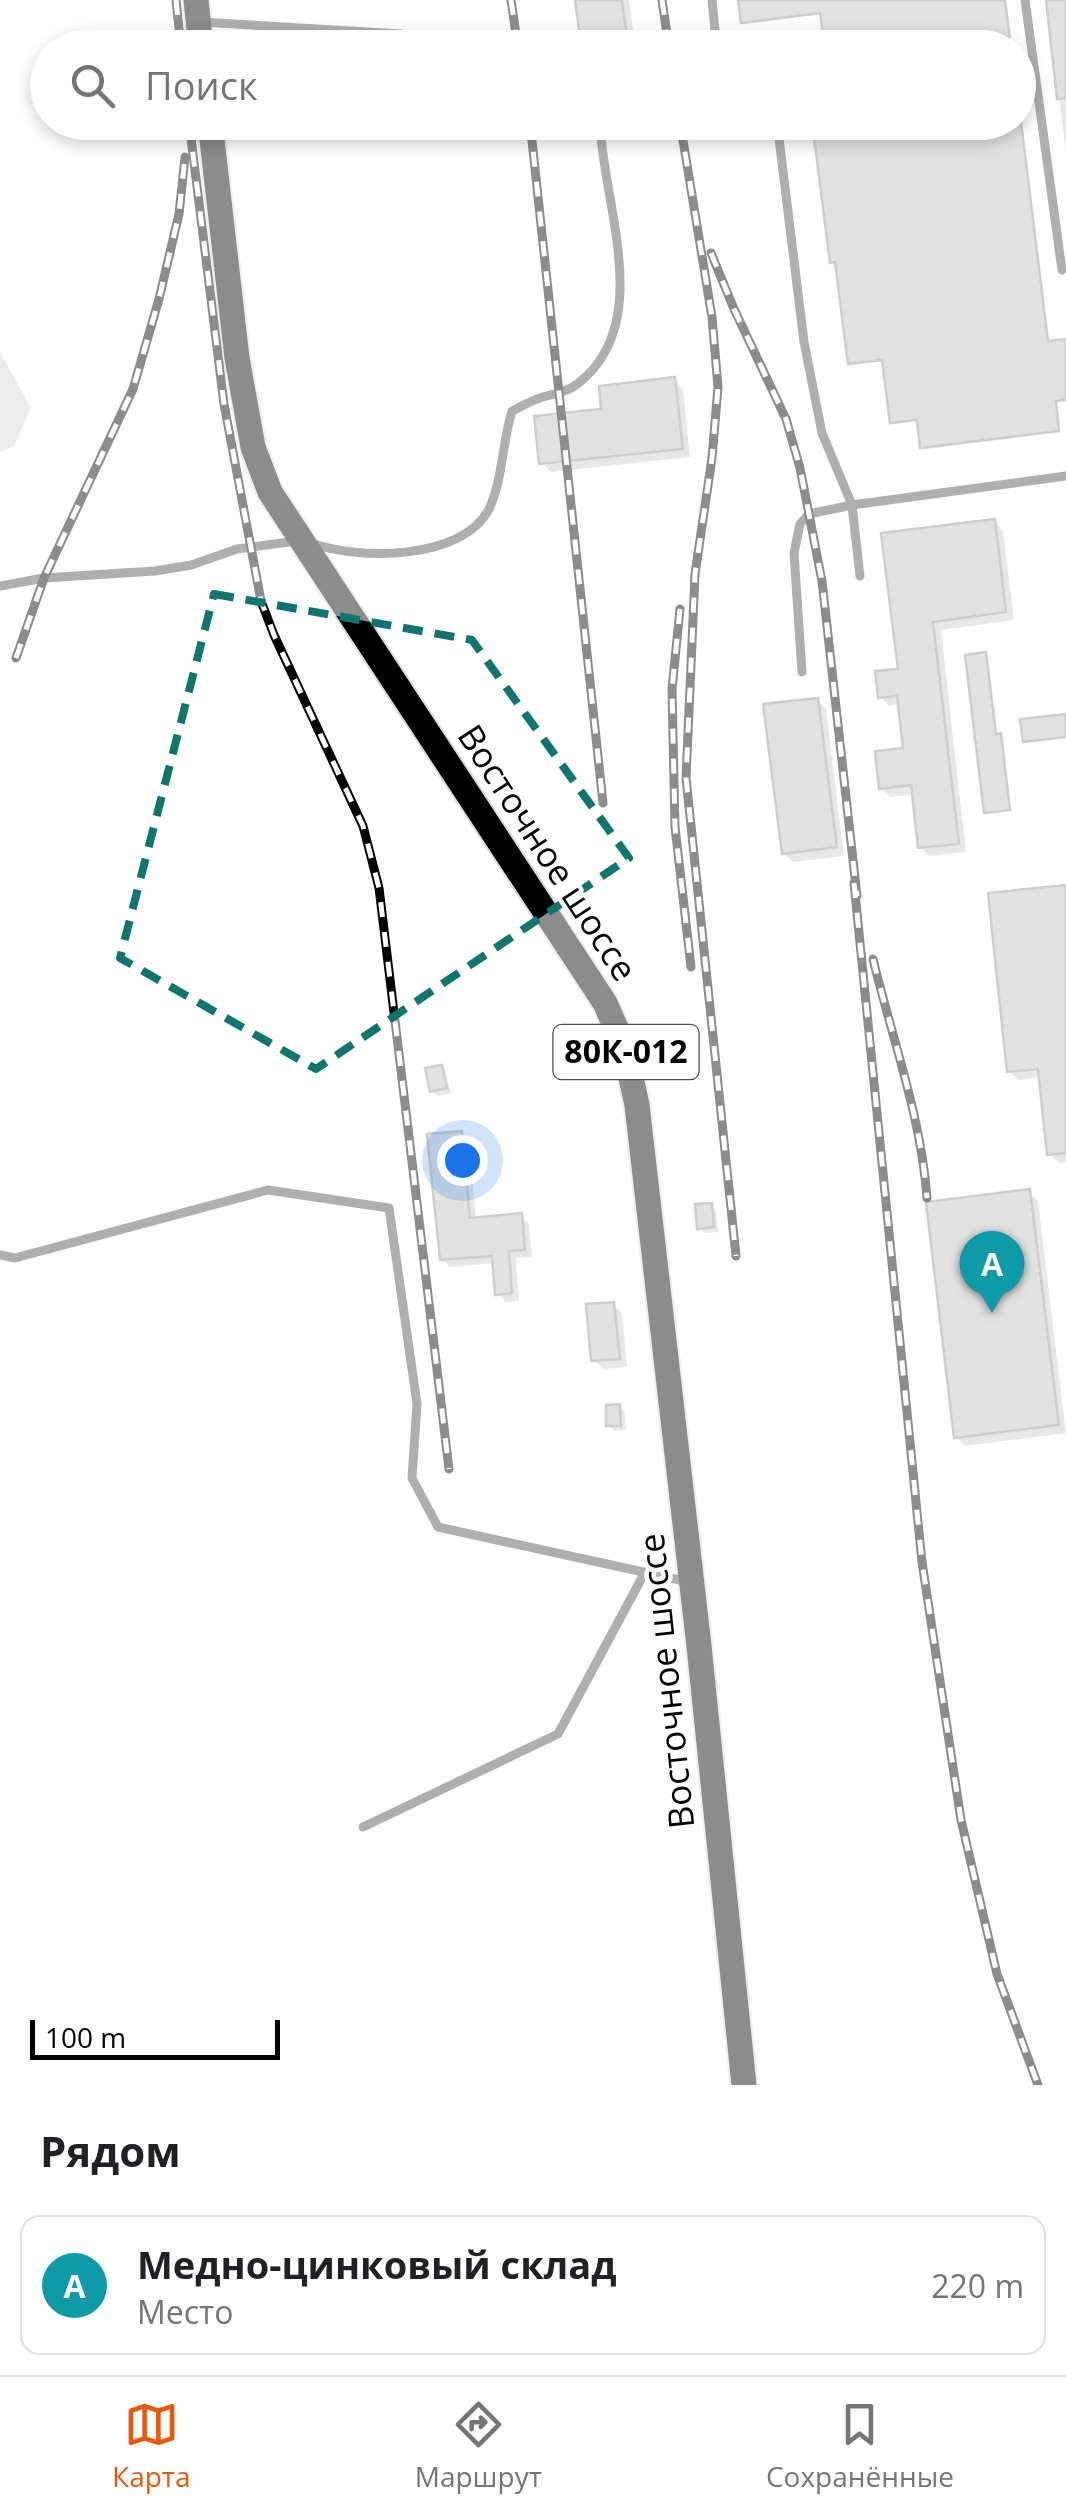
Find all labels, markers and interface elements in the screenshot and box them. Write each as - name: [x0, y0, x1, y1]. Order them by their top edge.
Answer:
- search box: [30, 30, 1036, 140]
- icon: search: [65, 58, 120, 113]
- text: Поиск: [145, 59, 258, 111]
- street label: Восточное шоссе: [448, 715, 649, 989]
- road number: 80К-012: [554, 1025, 698, 1079]
- your location: [437, 1135, 488, 1186]
- pin: A: [960, 1230, 1024, 1313]
- street label: Восточное шоссе: [627, 1531, 704, 1831]
- scale bar: [30, 2015, 280, 2060]
- text: 100 m: [45, 2018, 126, 2056]
- text: Рядом: [40, 2122, 181, 2179]
- text: Медно-цинковый склад: [137, 2238, 616, 2290]
- text: A: [63, 2264, 86, 2307]
- text: 220 m: [931, 2264, 1024, 2307]
- text: Место: [137, 2290, 233, 2333]
- tab: Карта: [112, 2397, 191, 2495]
- tab: Маршрут: [415, 2397, 542, 2495]
- tab: Сохранённые: [766, 2397, 954, 2495]

